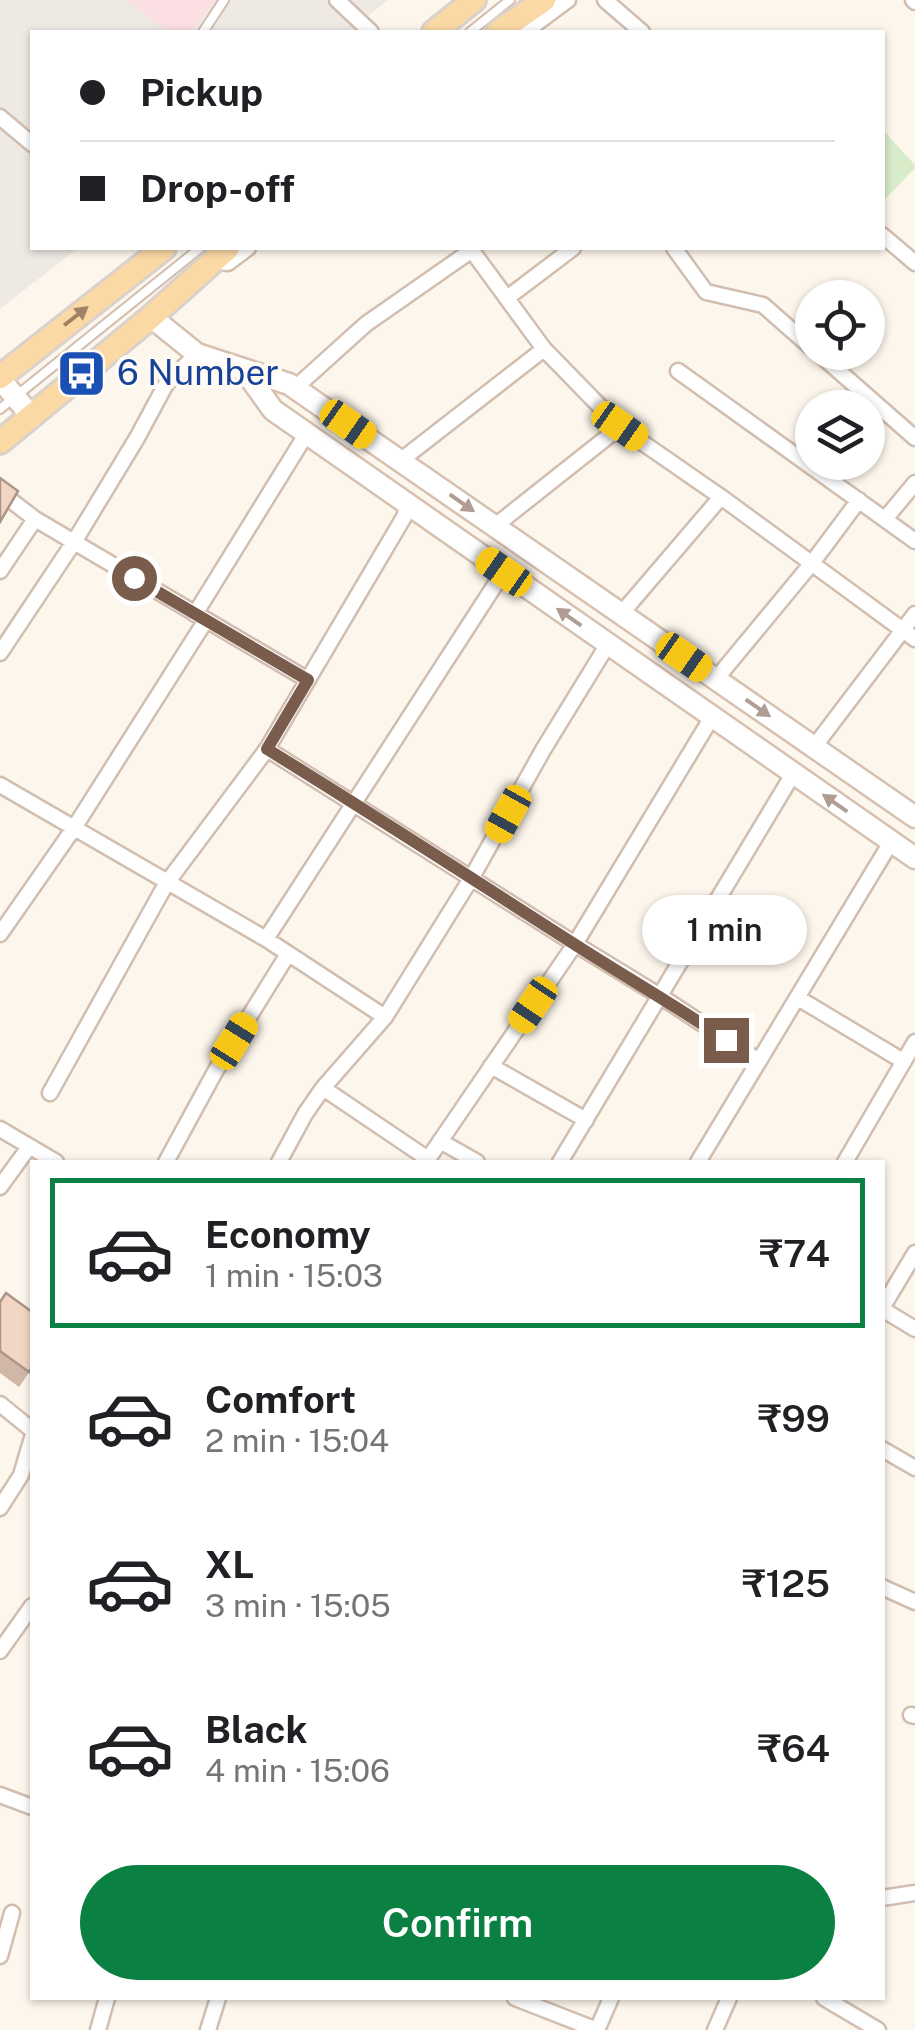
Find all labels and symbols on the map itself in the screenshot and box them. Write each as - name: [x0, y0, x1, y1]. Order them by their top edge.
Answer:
- one-way arrow: [63, 306, 89, 327]
- bus stop icon: 6 Number: [56, 347, 108, 399]
- place label: 6 Number: [117, 352, 279, 393]
- car: [315, 395, 381, 453]
- car: [587, 397, 653, 455]
- one-way arrow: [448, 493, 475, 512]
- car: [471, 543, 537, 601]
- route start: [112, 556, 157, 601]
- one-way arrow: [555, 607, 582, 627]
- car: [651, 628, 717, 686]
- one-way arrow: [744, 698, 771, 717]
- car: [480, 780, 536, 848]
- one-way arrow: [822, 794, 848, 813]
- callout: 1 min: [644, 895, 808, 965]
- car: [504, 972, 562, 1038]
- car: [205, 1008, 263, 1074]
- route end: [704, 1018, 749, 1063]

